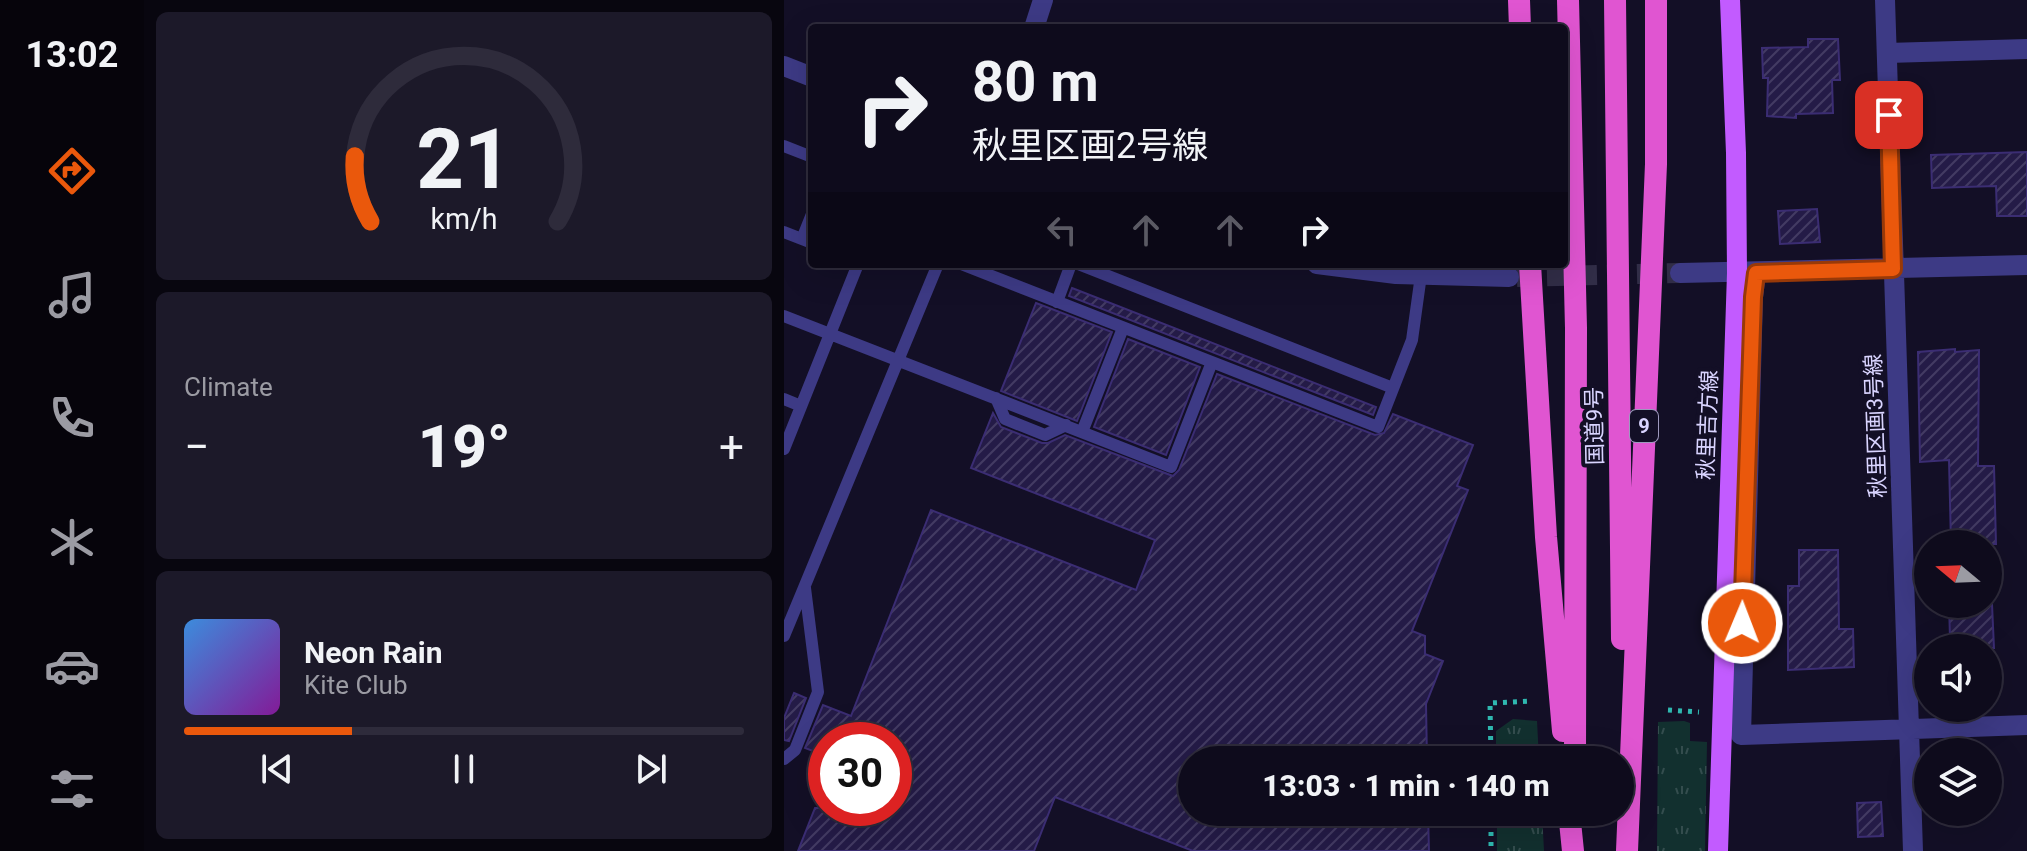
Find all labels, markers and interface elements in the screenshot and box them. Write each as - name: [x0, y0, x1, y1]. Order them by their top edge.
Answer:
- text: 13:02: [26, 34, 118, 76]
- text: 80 m: [972, 49, 1099, 115]
- icon: right: [840, 56, 944, 160]
- pin: [1855, 81, 1923, 149]
- icon: arrive: [1867, 93, 1911, 137]
- text: 21: [416, 110, 512, 207]
- text: 秋里区画2号線: [972, 125, 1208, 167]
- icon: directions: [44, 143, 100, 199]
- text: km/h: [430, 202, 498, 236]
- icon: left: [1040, 208, 1084, 252]
- icon: ahead: [1124, 208, 1168, 252]
- icon: ahead: [1208, 208, 1252, 252]
- icon: right: [1292, 208, 1336, 252]
- icon: music: [44, 267, 100, 323]
- street label: 秋里区画3号線: [1860, 353, 1891, 499]
- street label: 秋里吉方線: [1693, 370, 1722, 480]
- text: Climate: [184, 372, 273, 402]
- street label: 国道9号: [1581, 387, 1608, 465]
- icon: phone: [44, 390, 100, 446]
- road number: 9: [1630, 410, 1658, 442]
- text: 19°: [418, 411, 511, 482]
- text: −: [184, 421, 209, 473]
- text: +: [719, 421, 744, 473]
- icon: climate: [44, 514, 100, 570]
- north arrow: [1914, 530, 2002, 618]
- map controls: [1914, 530, 2002, 826]
- position arrow: [1700, 581, 1784, 665]
- button: sound: [1914, 634, 2002, 722]
- text: Neon Rain: [304, 635, 443, 670]
- icon: car: [44, 638, 100, 694]
- text: Kite Club: [304, 670, 408, 700]
- speed limit sign: 30: [808, 722, 912, 826]
- button: layers: [1914, 738, 2002, 826]
- icon: previous: [255, 747, 299, 791]
- icon: pause: [442, 747, 486, 791]
- icon: next: [629, 747, 673, 791]
- icon: filters: [44, 761, 100, 817]
- text: 13:03 · 1 min · 140 m: [1262, 768, 1550, 803]

